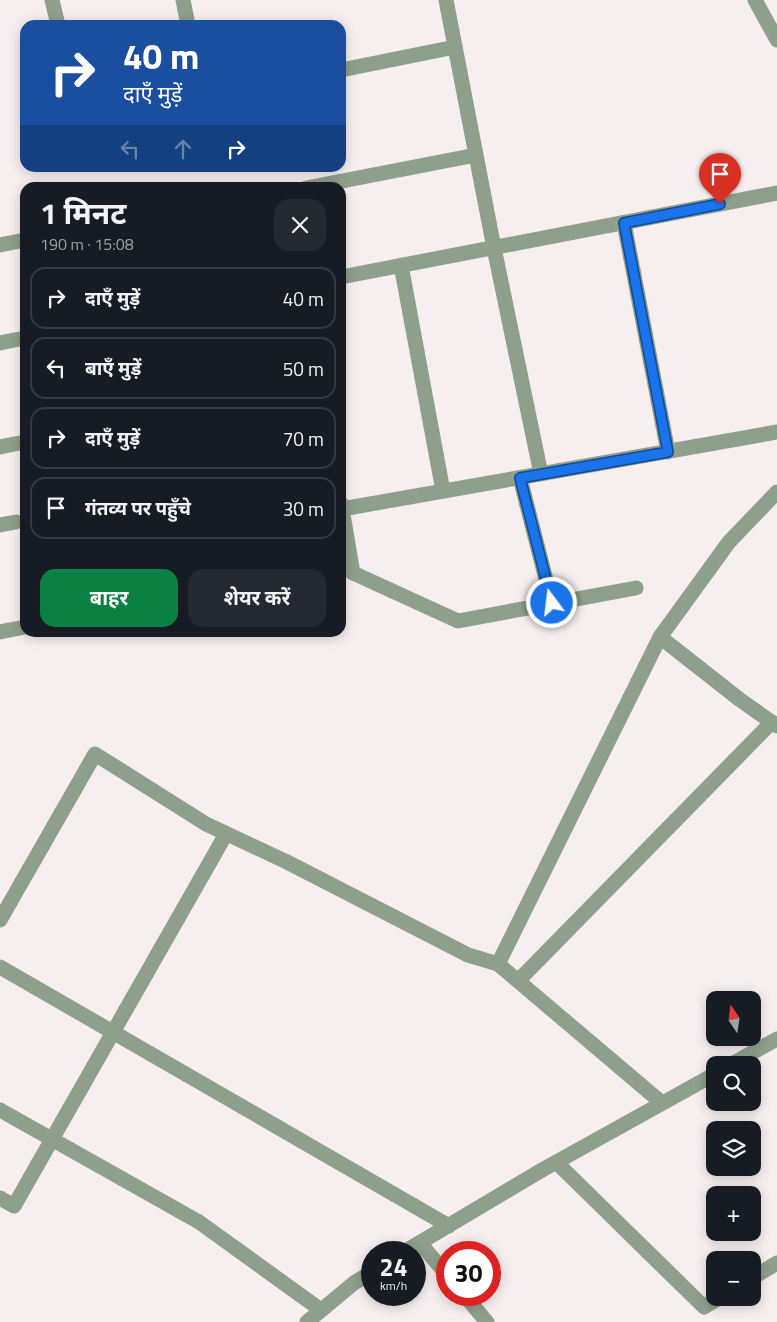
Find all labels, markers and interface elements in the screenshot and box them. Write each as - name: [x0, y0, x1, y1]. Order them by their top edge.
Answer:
- text: 40 m: [123, 29, 199, 83]
- icon: right: [40, 40, 105, 105]
- text: दाएँ मुड़ें: [123, 77, 182, 111]
- icon: left: [116, 135, 144, 163]
- icon: ahead: [169, 135, 197, 163]
- icon: right: [222, 135, 250, 163]
- pin: [699, 153, 741, 204]
- icon: arrive: [706, 160, 734, 188]
- text: 1 मिनट: [40, 190, 126, 236]
- button: close: [274, 199, 326, 251]
- text: 190 m · 15:08: [40, 232, 134, 256]
- text: दाएँ मुड़ें: [85, 283, 140, 312]
- icon: right: [42, 284, 70, 312]
- text: 40 m: [283, 284, 324, 313]
- text: बाएँ मुड़ें: [85, 353, 141, 382]
- icon: left: [42, 354, 70, 382]
- text: 50 m: [283, 354, 324, 383]
- text: दाएँ मुड़ें: [85, 423, 140, 452]
- icon: right: [42, 424, 70, 452]
- text: 70 m: [283, 424, 324, 453]
- text: गंतव्य पर पहुँचे: [85, 493, 191, 522]
- icon: arrive: [42, 494, 70, 522]
- text: 30 m: [283, 494, 324, 523]
- button: बाहर: [40, 569, 178, 627]
- button: शेयर करें: [188, 569, 326, 627]
- position arrow: [525, 576, 577, 628]
- north arrow: [706, 991, 761, 1046]
- map controls: [706, 991, 761, 1306]
- button: search: [706, 1056, 761, 1111]
- button: layers: [706, 1121, 761, 1176]
- button: +: [706, 1186, 761, 1241]
- speed limit sign: 30: [436, 1241, 501, 1306]
- text: 24: [379, 1248, 408, 1286]
- button: −: [706, 1251, 761, 1306]
- text: km/h: [380, 1276, 407, 1295]

